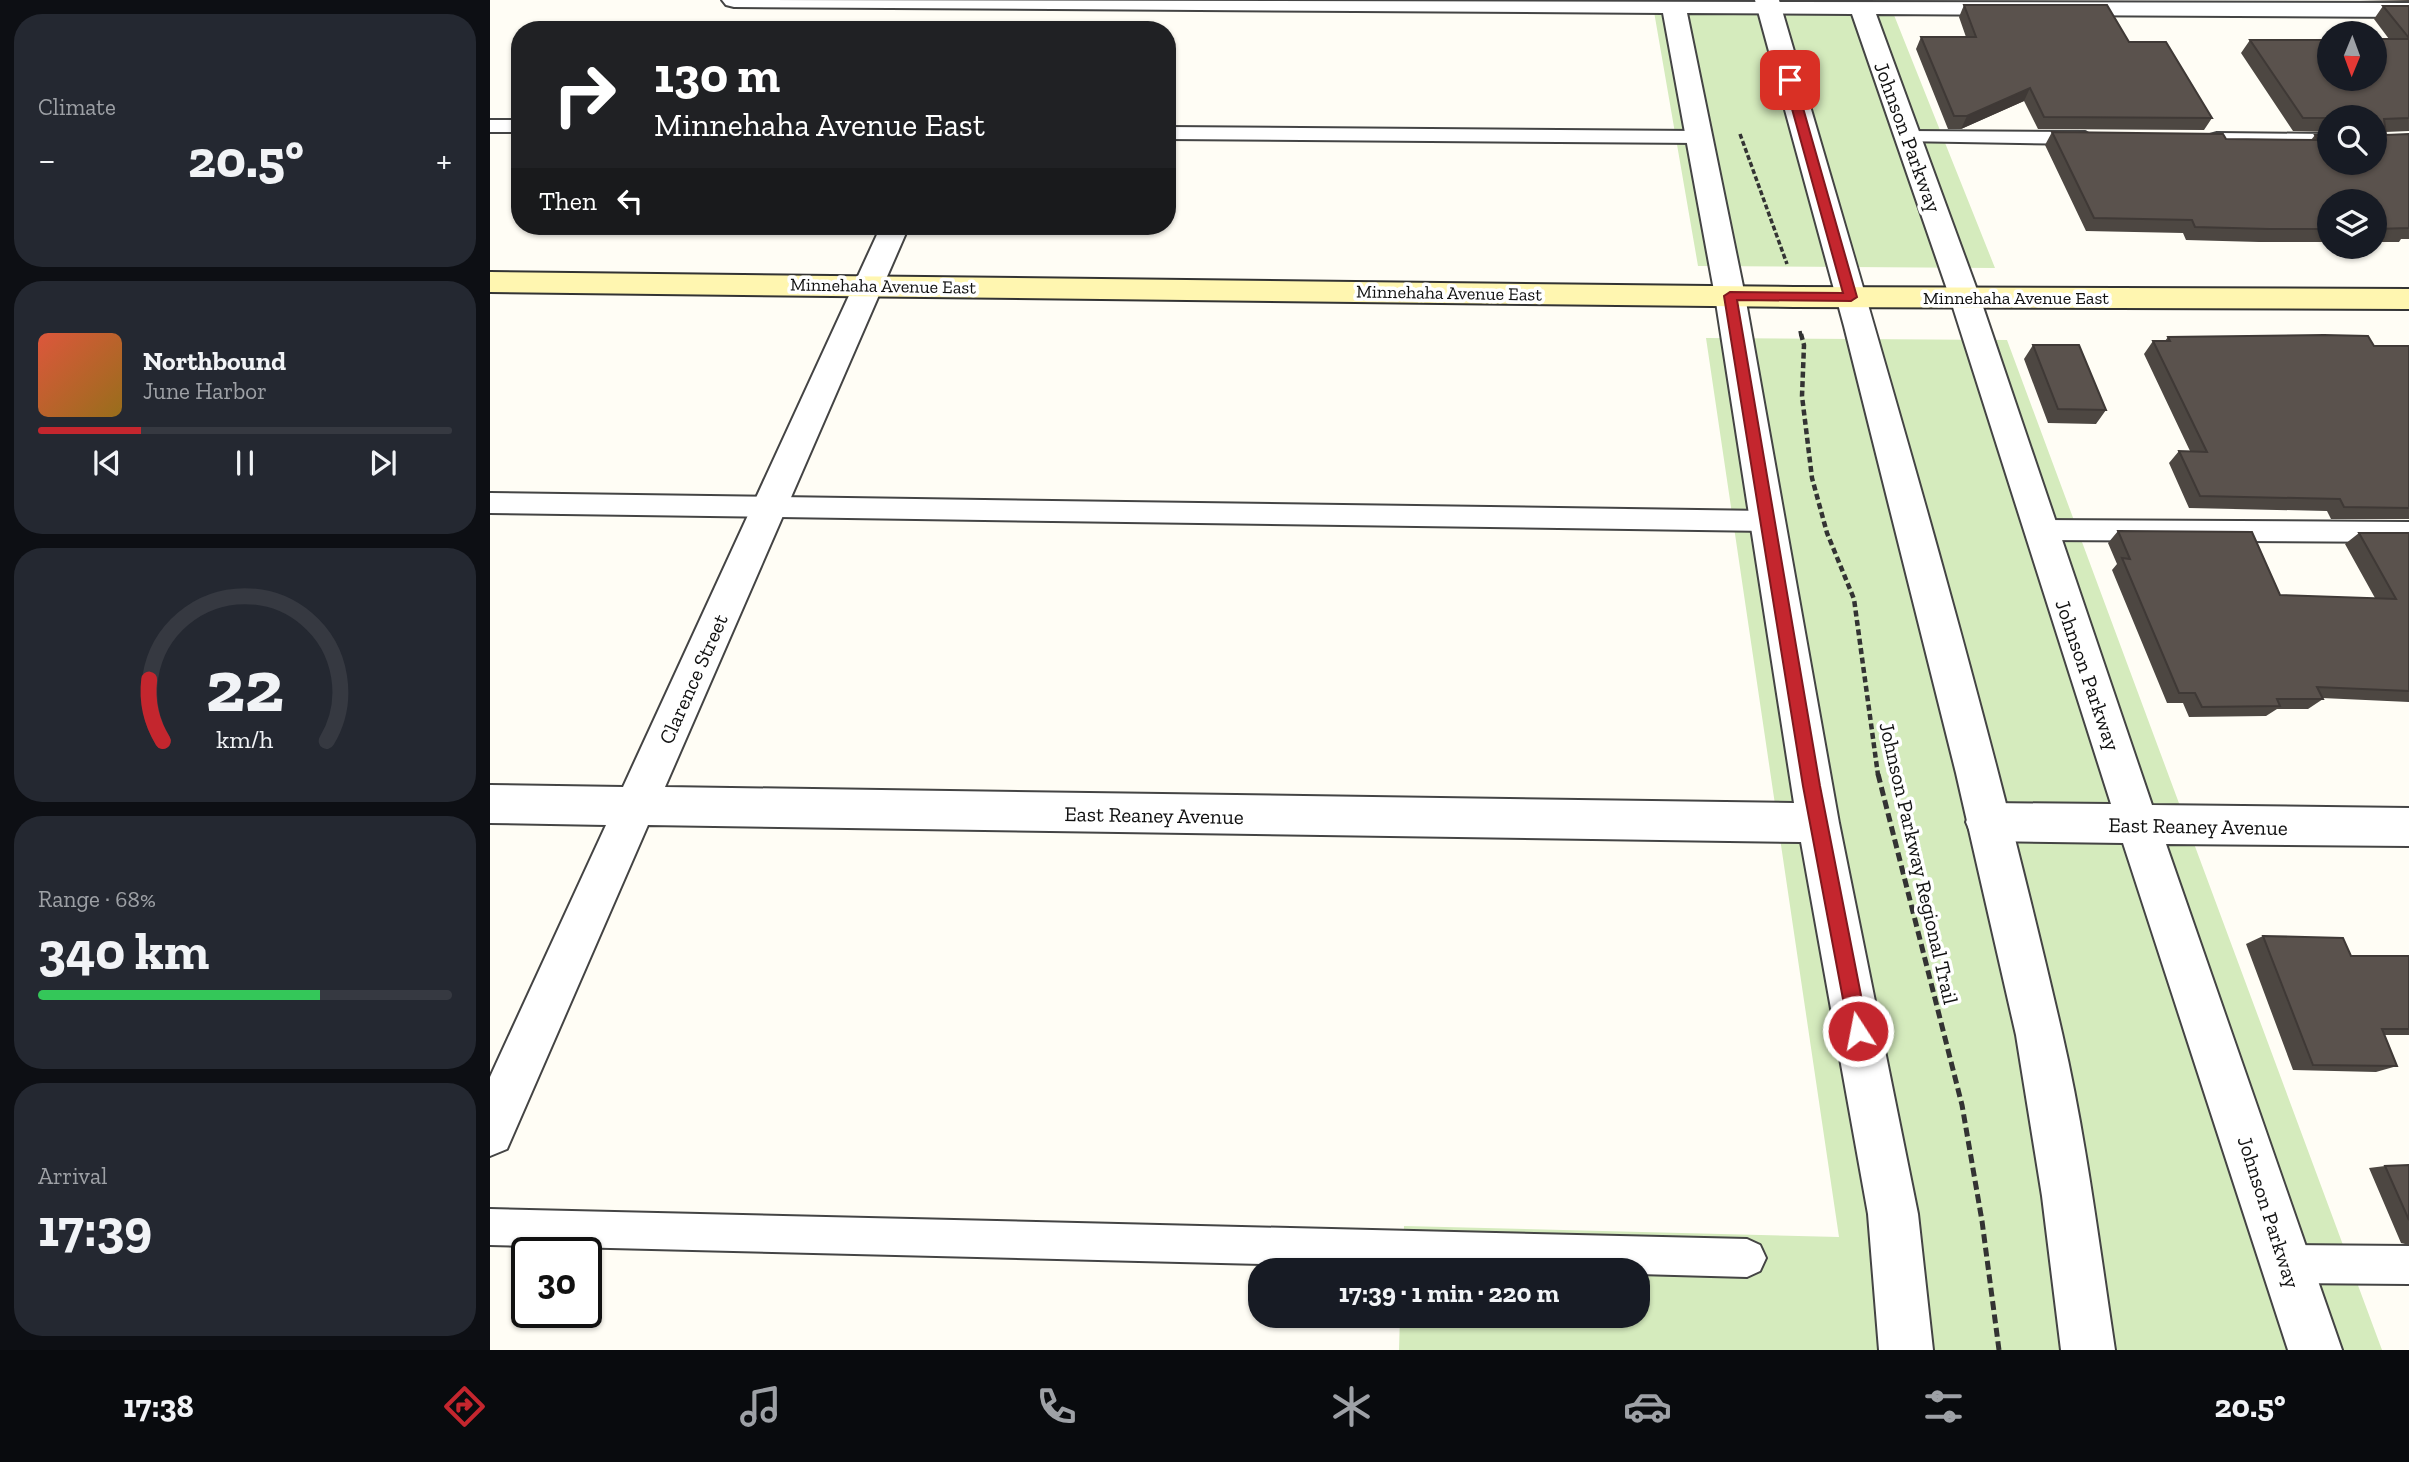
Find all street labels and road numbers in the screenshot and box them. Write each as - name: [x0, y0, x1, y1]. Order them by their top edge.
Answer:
- street label: Johnson Parkway: [1869, 58, 1947, 216]
- street label: Minnehaha Avenue East: [790, 273, 977, 299]
- street label: Minnehaha Avenue East: [1356, 280, 1543, 306]
- street label: Minnehaha Avenue East: [1923, 287, 2109, 309]
- street label: Johnson Parkway: [2050, 596, 2126, 754]
- street label: Clarence Street: [653, 610, 733, 748]
- street label: Johnson Parkway Regional Trail: [1874, 719, 1964, 1007]
- street label: East Reaney Avenue: [1064, 801, 1244, 829]
- street label: East Reaney Avenue: [2108, 812, 2288, 840]
- street label: Johnson Parkway: [2233, 1133, 2305, 1292]

